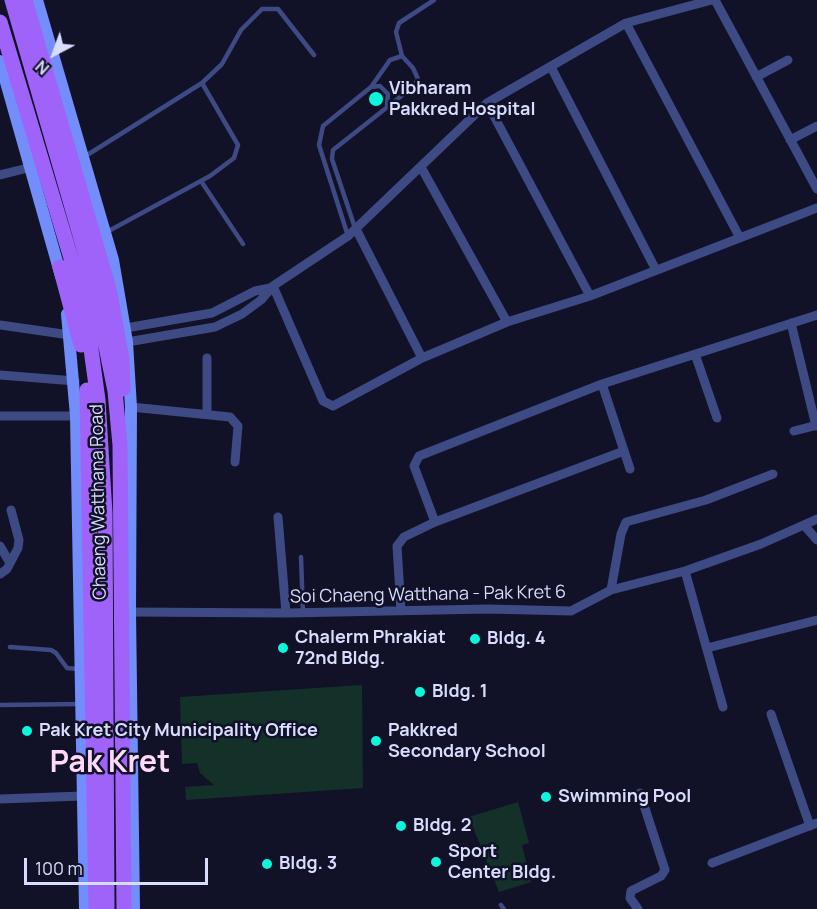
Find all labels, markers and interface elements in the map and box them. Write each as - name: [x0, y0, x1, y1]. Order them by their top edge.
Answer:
- north arrow: [24, 24, 84, 84]
- text: N: [31, 56, 54, 80]
- place label: Vibharam Pakkred Hospital: [389, 78, 536, 121]
- marker: Vibharam Pakkred Hospital: [367, 90, 385, 108]
- street label: Chaeng Watthana Road: [86, 404, 112, 600]
- street label: Soi Chaeng Watthana - Pak Kret 6: [290, 582, 566, 608]
- place label: Chalerm Phrakiat 72nd Bldg.: [295, 627, 446, 670]
- place label: Bldg. 4: [487, 628, 546, 650]
- marker: Bldg. 4: [468, 632, 482, 646]
- marker: Chalerm Phrakiat 72nd Bldg.: [276, 641, 290, 655]
- place label: Bldg. 1: [432, 681, 488, 703]
- marker: Bldg. 1: [413, 685, 427, 699]
- place label: Pak Kret City Municipality Office: [39, 720, 318, 742]
- place label: Pakkred Secondary School: [388, 720, 546, 762]
- marker: Pak Kret City Municipality Office: [20, 724, 34, 738]
- marker: Pakkred Secondary School: [369, 734, 383, 748]
- district label: Pak Kret: [50, 746, 170, 782]
- place label: Swimming Pool: [558, 786, 691, 808]
- marker: Swimming Pool: [539, 790, 553, 804]
- place label: Bldg. 2: [413, 815, 471, 837]
- marker: Bldg. 2: [394, 819, 408, 833]
- place label: Sport Center Bldg.: [448, 841, 556, 884]
- scale bar: [27, 846, 212, 884]
- place label: Bldg. 3: [279, 853, 337, 875]
- marker: Sport Center Bldg.: [429, 855, 443, 869]
- text: 100 m: [35, 856, 83, 880]
- marker: Bldg. 3: [260, 857, 274, 871]

